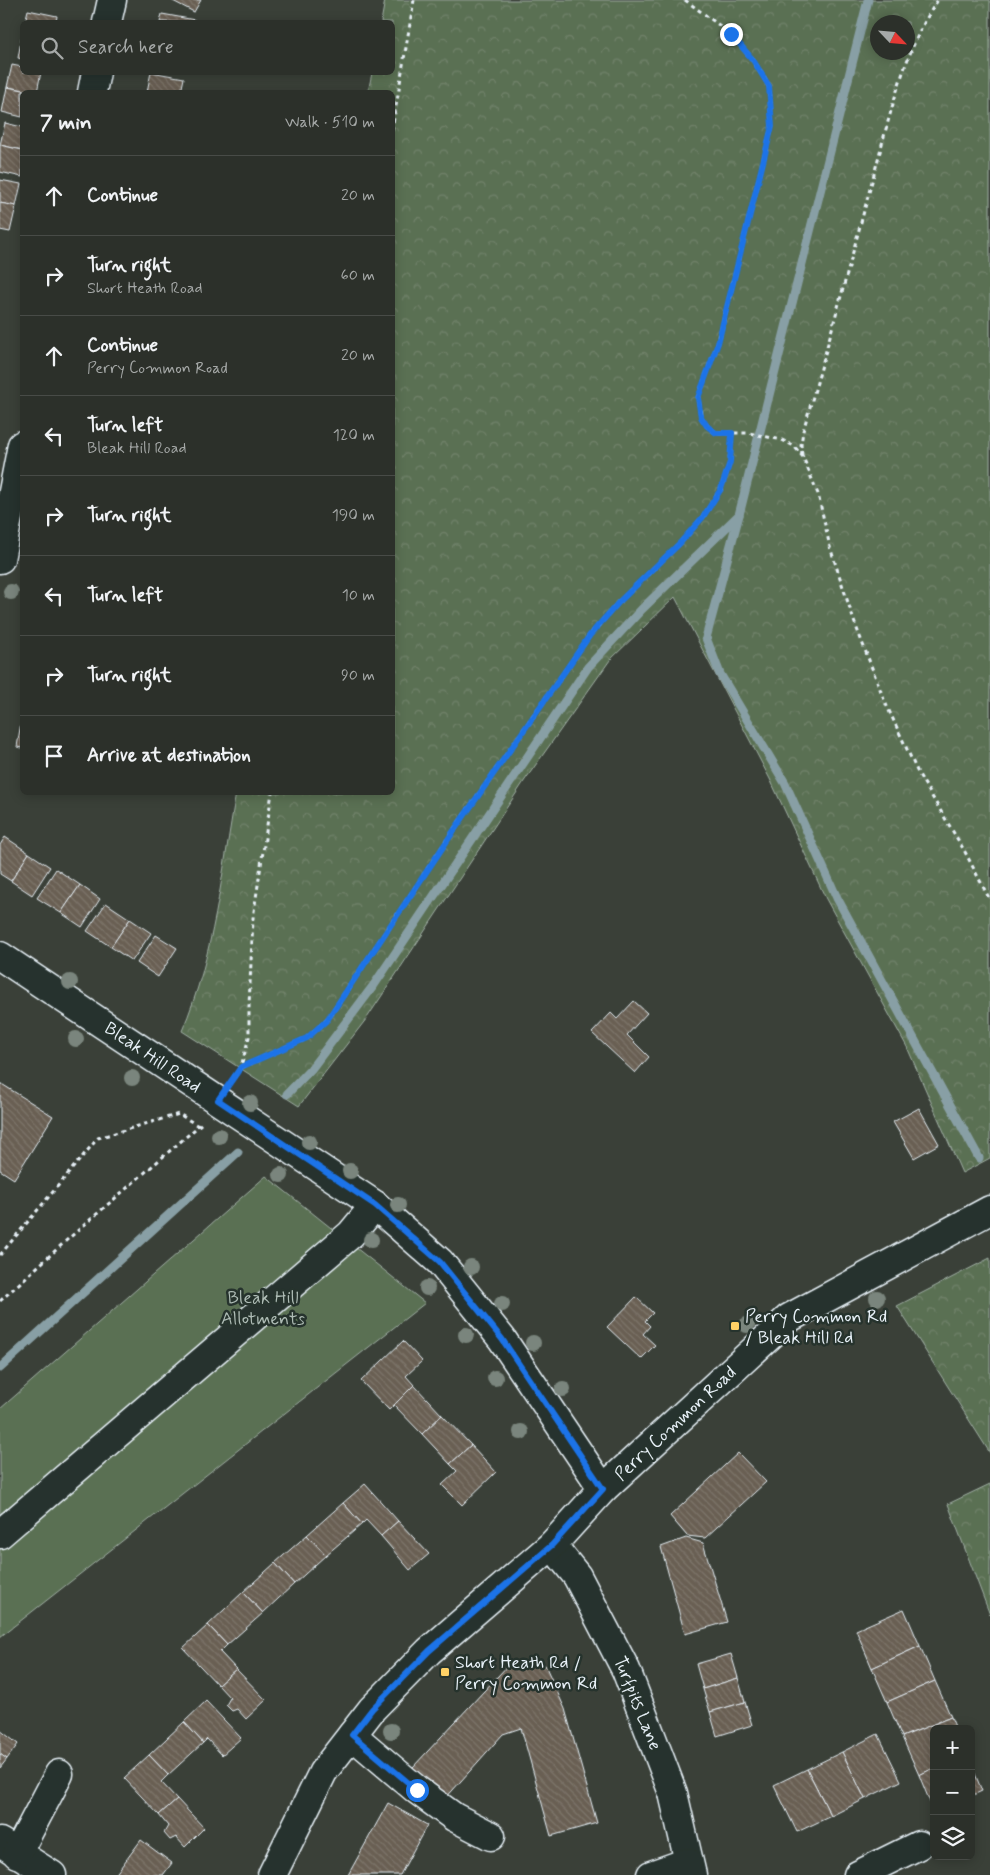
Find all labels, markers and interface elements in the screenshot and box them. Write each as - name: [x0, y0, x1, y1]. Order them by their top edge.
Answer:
- north arrow: [870, 15, 915, 60]
- search box: [20, 20, 395, 75]
- route end: [720, 23, 743, 46]
- icon: search: [38, 34, 66, 62]
- text: Search here: [78, 35, 174, 60]
- text: 7 min: [40, 109, 92, 137]
- text: Walk · 510 m: [285, 112, 375, 133]
- icon: ahead: [40, 182, 68, 210]
- text: Continue: [87, 183, 158, 208]
- text: 20 m: [341, 185, 375, 206]
- text: Turn right: [87, 253, 171, 278]
- icon: right: [40, 262, 68, 290]
- text: 60 m: [341, 265, 375, 286]
- text: Short Heath Road: [87, 278, 203, 299]
- text: Continue: [87, 333, 158, 358]
- icon: ahead: [40, 342, 68, 370]
- text: 20 m: [341, 345, 375, 366]
- text: Perry Common Road: [87, 358, 228, 379]
- text: Turn left: [87, 413, 163, 438]
- icon: left: [40, 422, 68, 450]
- text: 120 m: [333, 425, 375, 446]
- text: Bleak Hill Road: [87, 438, 187, 459]
- icon: right: [40, 502, 68, 530]
- text: Turn right: [87, 503, 171, 528]
- text: 190 m: [332, 505, 375, 526]
- icon: left: [40, 582, 68, 610]
- text: Turn left: [87, 583, 163, 608]
- text: 10 m: [342, 585, 375, 606]
- icon: right: [40, 662, 68, 690]
- text: Turn right: [87, 663, 171, 688]
- text: 90 m: [341, 665, 375, 686]
- icon: arrive: [40, 742, 68, 770]
- text: Arrive at destination: [87, 743, 251, 768]
- street label: Bleak Hill Road: [99, 1017, 206, 1099]
- park label: Bleak Hill Allotments: [221, 1286, 305, 1331]
- place label: Perry Common Rd / Bleak Hill Rd: [745, 1305, 887, 1350]
- marker: Perry Common Rd / Bleak Hill Rd: [729, 1320, 741, 1332]
- street label: Perry Common Road: [610, 1361, 742, 1487]
- place label: Short Heath Rd / Perry Common Rd: [455, 1651, 597, 1696]
- street label: Turfpits Lane: [607, 1653, 667, 1754]
- marker: Short Heath Rd / Perry Common Rd: [439, 1666, 451, 1678]
- map controls: [930, 1725, 975, 1860]
- button: +: [930, 1725, 975, 1770]
- button: −: [930, 1770, 975, 1815]
- route start: [406, 1779, 429, 1802]
- button: layers: [930, 1815, 975, 1860]

